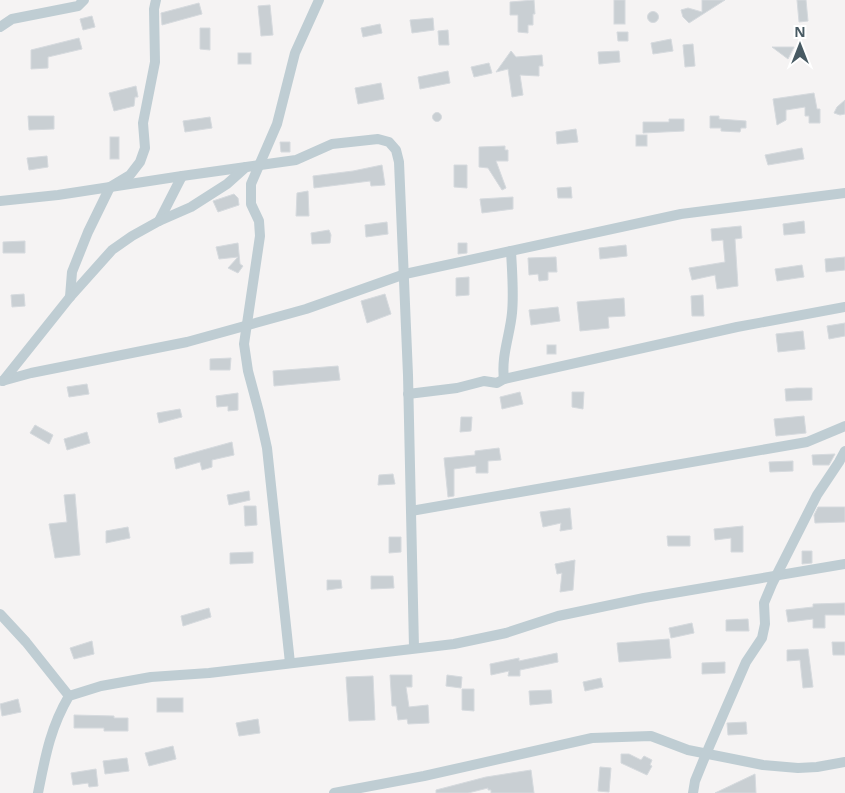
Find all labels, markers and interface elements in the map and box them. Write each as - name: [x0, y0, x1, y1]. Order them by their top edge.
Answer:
- north arrow: [775, 20, 825, 70]
- text: N: [794, 22, 806, 41]

